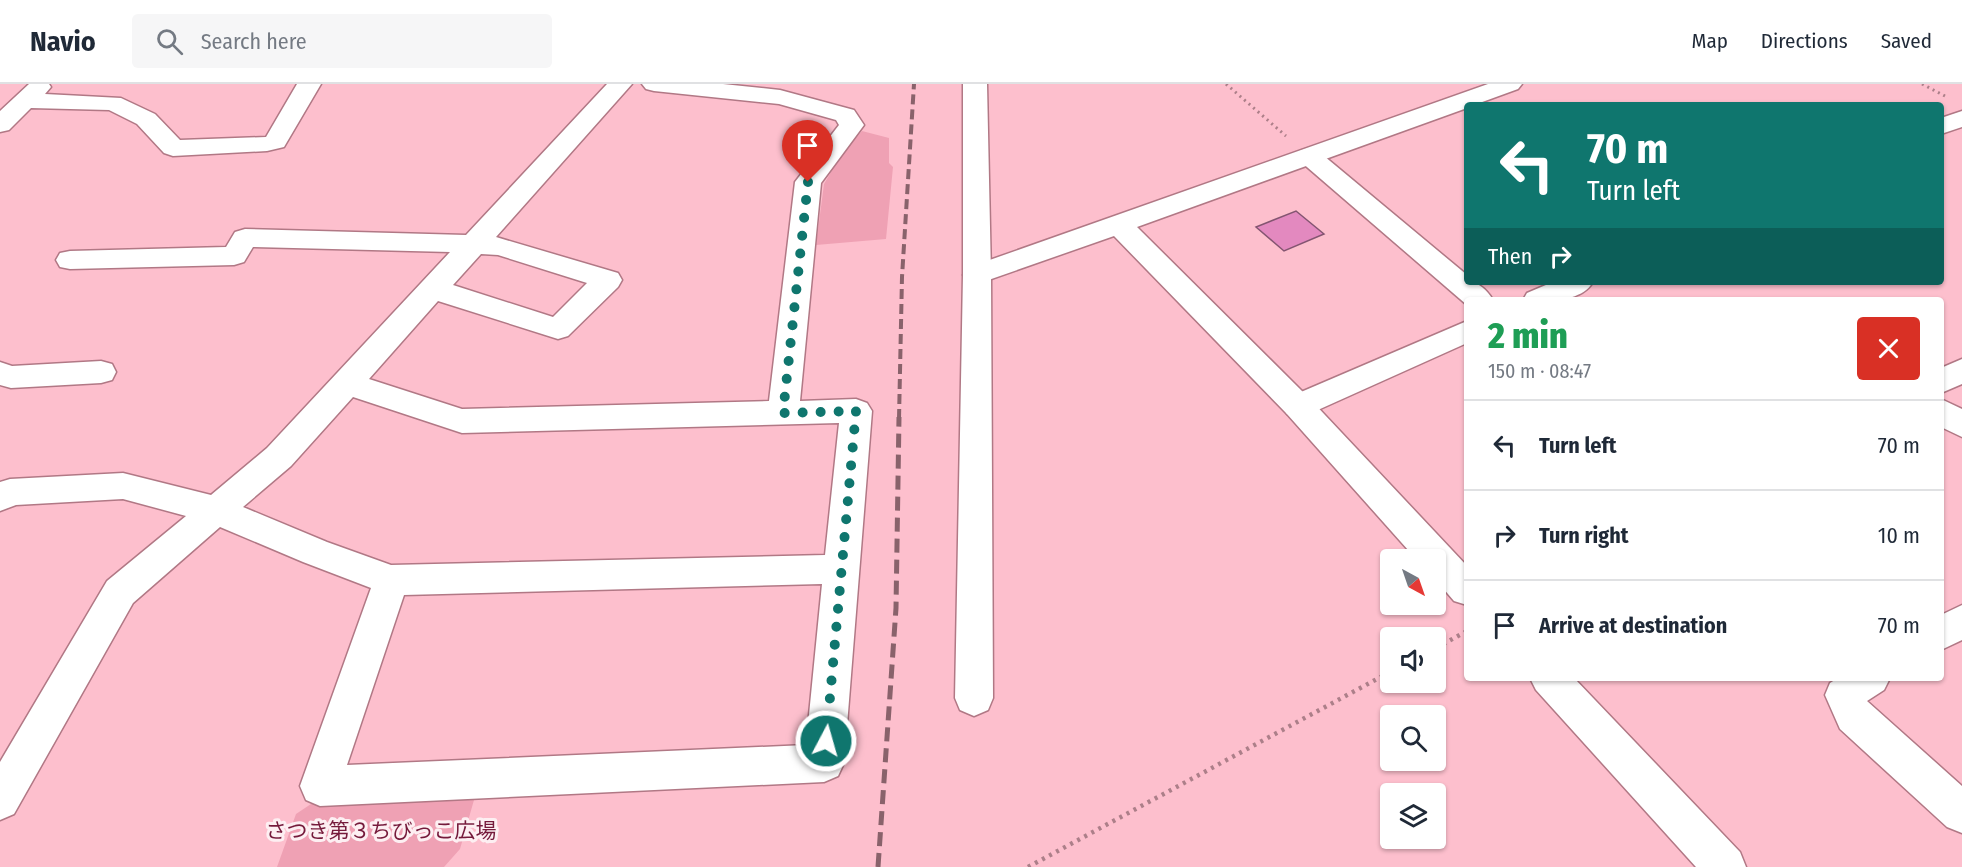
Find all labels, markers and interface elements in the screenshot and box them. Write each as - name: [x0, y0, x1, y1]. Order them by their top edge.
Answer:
- search box: [132, 14, 552, 68]
- text: Navio: [30, 25, 96, 58]
- icon: search: [153, 25, 186, 58]
- text: Search here: [201, 28, 307, 55]
- text: Map: [1691, 28, 1728, 54]
- text: Directions: [1761, 28, 1848, 54]
- text: Saved: [1881, 28, 1932, 54]
- pin: [782, 120, 833, 182]
- text: 70 m: [1587, 124, 1668, 174]
- icon: left: [1488, 126, 1566, 204]
- icon: arrive: [791, 129, 824, 162]
- text: Turn left: [1587, 175, 1680, 207]
- icon: right: [1544, 240, 1577, 273]
- text: Then: [1488, 243, 1532, 270]
- text: 2 min: [1488, 314, 1568, 358]
- button: close: [1857, 317, 1920, 380]
- text: 150 m · 08:47: [1488, 359, 1591, 383]
- icon: left: [1488, 429, 1521, 462]
- text: Turn left: [1539, 432, 1617, 459]
- text: 70 m: [1878, 432, 1920, 459]
- icon: right: [1488, 519, 1521, 552]
- text: Turn right: [1539, 522, 1628, 549]
- text: 10 m: [1878, 522, 1920, 549]
- north arrow: [1380, 549, 1446, 615]
- map controls: [1380, 549, 1446, 849]
- icon: arrive: [1488, 609, 1521, 642]
- text: Arrive at destination: [1539, 612, 1727, 639]
- text: 70 m: [1878, 612, 1920, 639]
- button: sound: [1380, 627, 1446, 693]
- button: search: [1380, 705, 1446, 771]
- position arrow: [794, 709, 858, 773]
- button: layers: [1380, 783, 1446, 849]
- park label: さつき第３ちびっこ広場: [266, 818, 497, 844]

